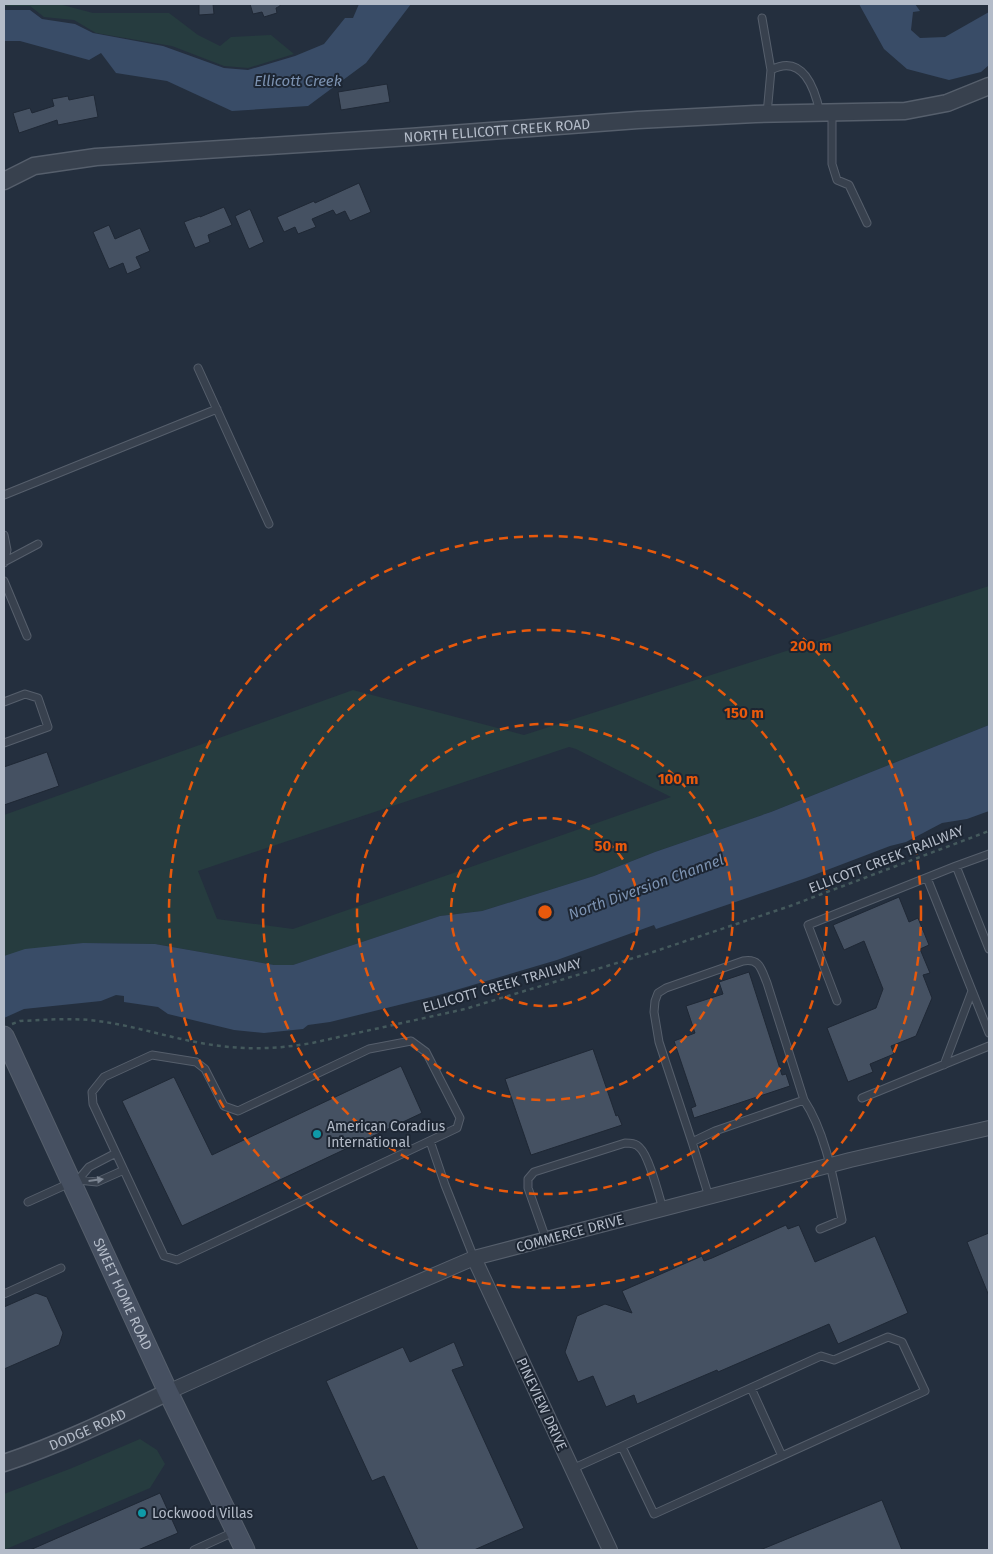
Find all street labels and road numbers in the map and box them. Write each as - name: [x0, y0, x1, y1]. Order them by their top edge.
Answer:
- street label: NORTH ELLICOTT CREEK ROAD: [403, 116, 591, 146]
- street label: ELLICOTT CREEK TRAILWAY: [806, 822, 966, 897]
- street label: ELLICOTT CREEK TRAILWAY: [421, 955, 584, 1016]
- street label: COMMERCE DRIVE: [514, 1211, 626, 1256]
- street label: SWEET HOME ROAD: [89, 1236, 155, 1353]
- street label: PINEVIEW DRIVE: [513, 1355, 571, 1454]
- street label: DODGE ROAD: [47, 1405, 129, 1454]

